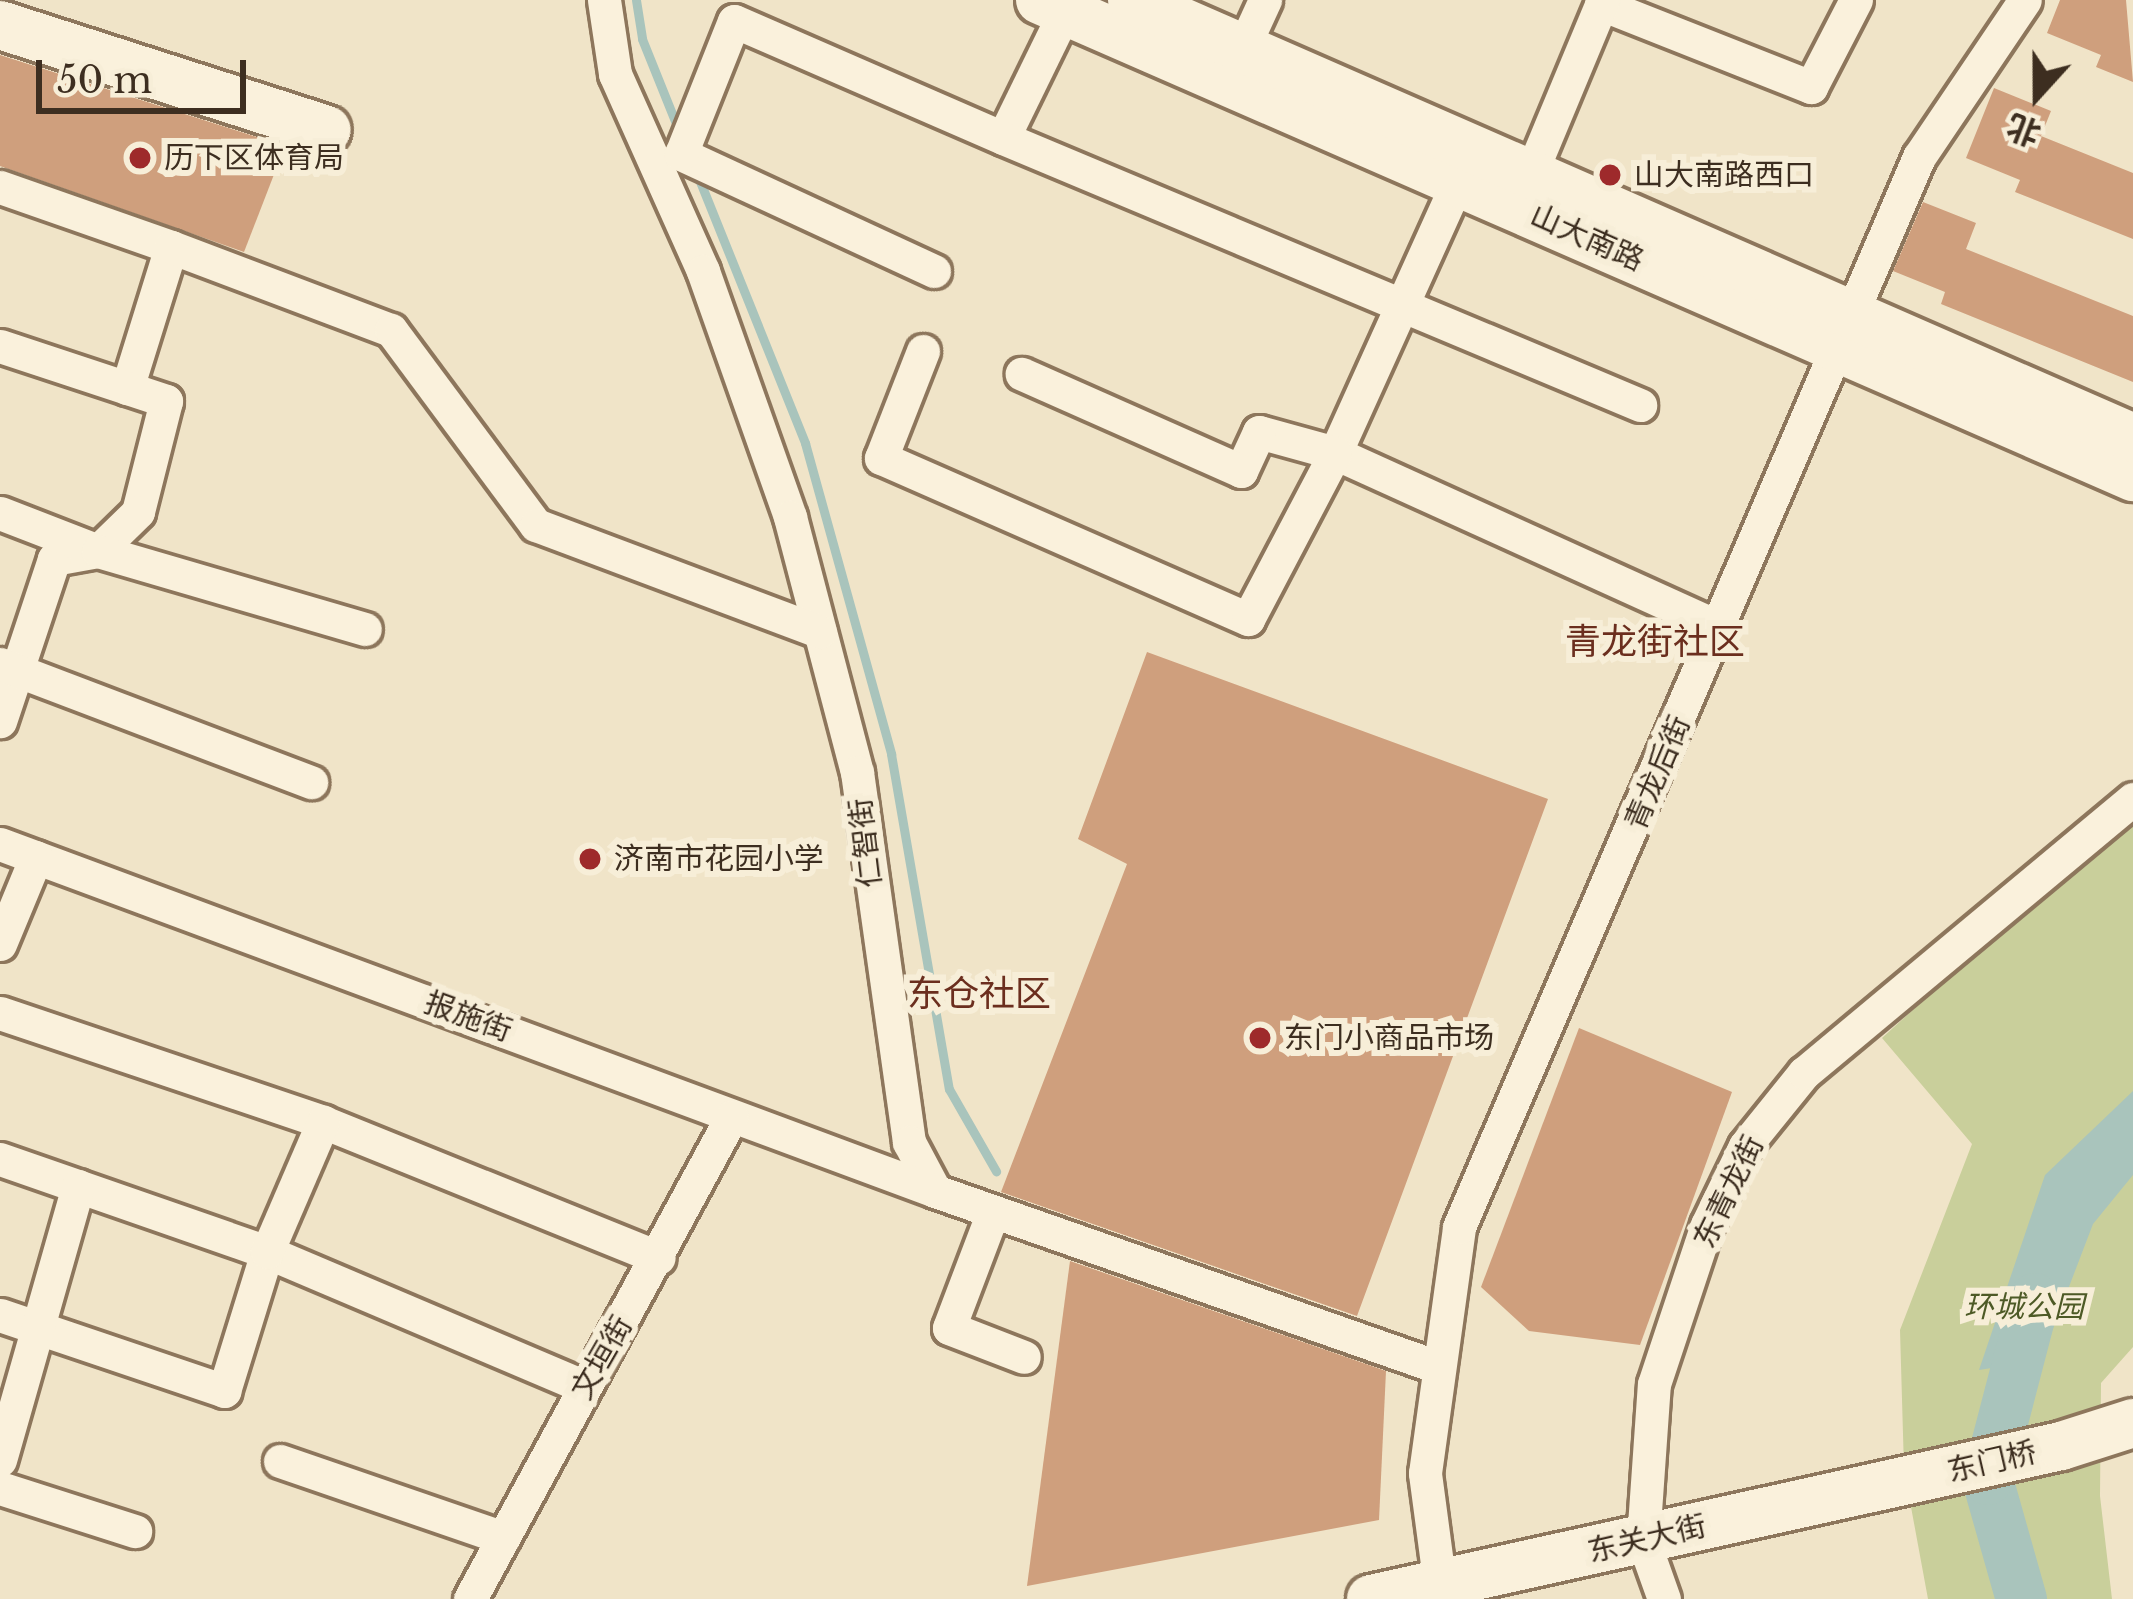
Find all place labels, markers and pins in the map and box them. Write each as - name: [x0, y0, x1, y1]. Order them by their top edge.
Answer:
- place label: 历下区体育局: [164, 140, 344, 176]
- marker: 历下区体育局: [127, 145, 153, 171]
- place label: 山大南路西口: [1634, 157, 1814, 193]
- marker: 山大南路西口: [1597, 162, 1623, 188]
- place label: 济南市花园小学: [614, 841, 824, 877]
- marker: 济南市花园小学: [577, 846, 603, 872]
- place label: 东门小商品市场: [1284, 1020, 1494, 1056]
- marker: 东门小商品市场: [1247, 1025, 1273, 1051]

